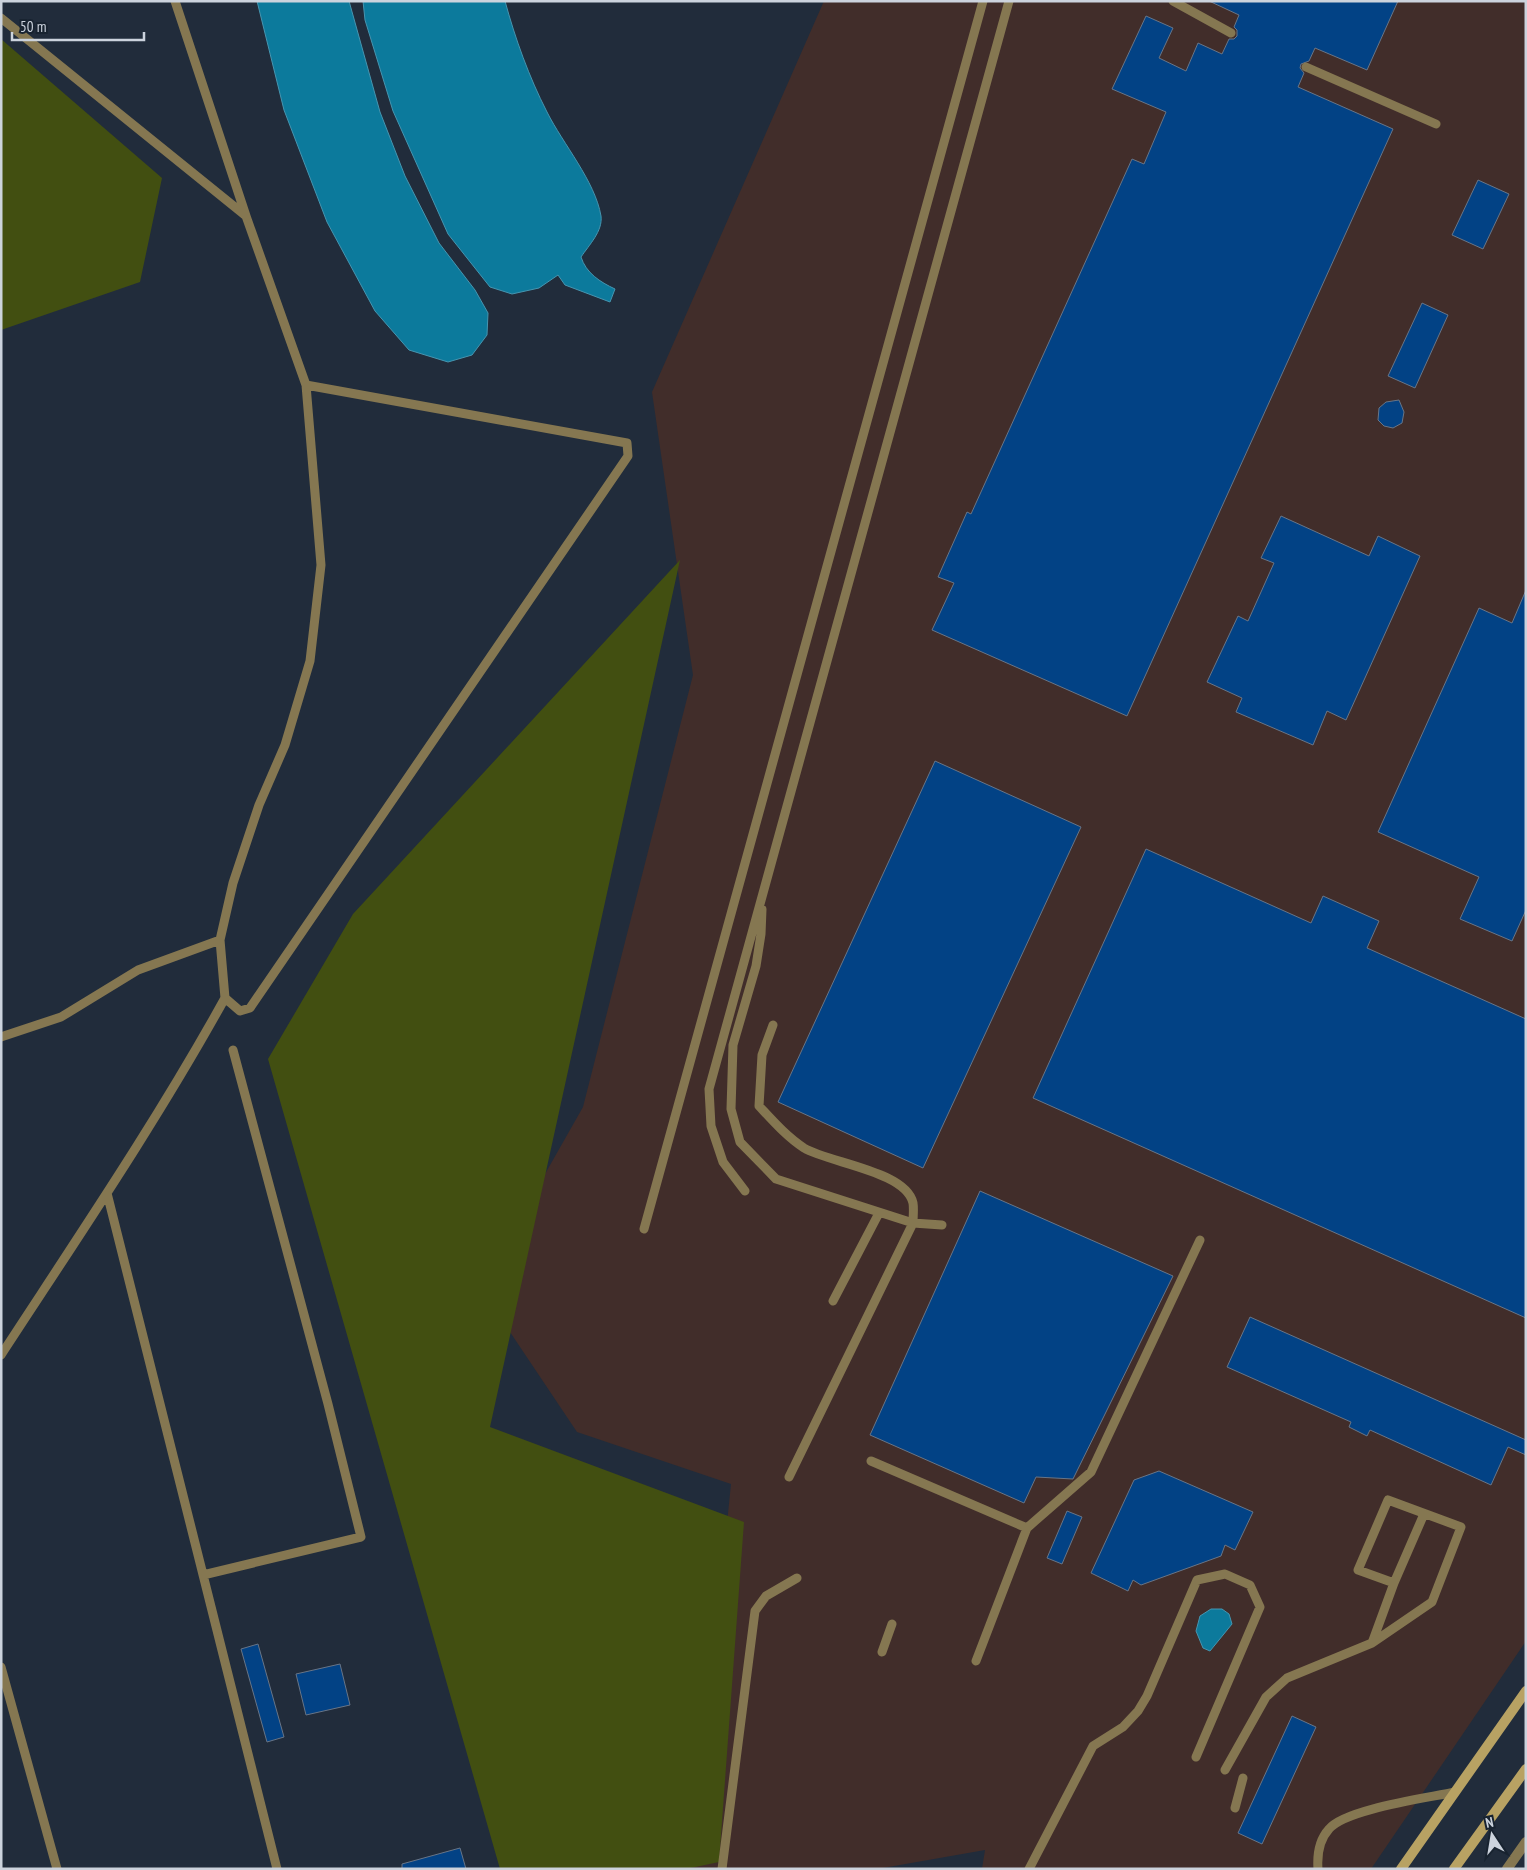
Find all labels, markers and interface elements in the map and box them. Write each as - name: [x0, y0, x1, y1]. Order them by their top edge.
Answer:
- scale bar: [12, 10, 145, 42]
- text: 50 m: [20, 17, 46, 36]
- north arrow: [1467, 1810, 1517, 1860]
- text: N: [1484, 1813, 1495, 1832]

